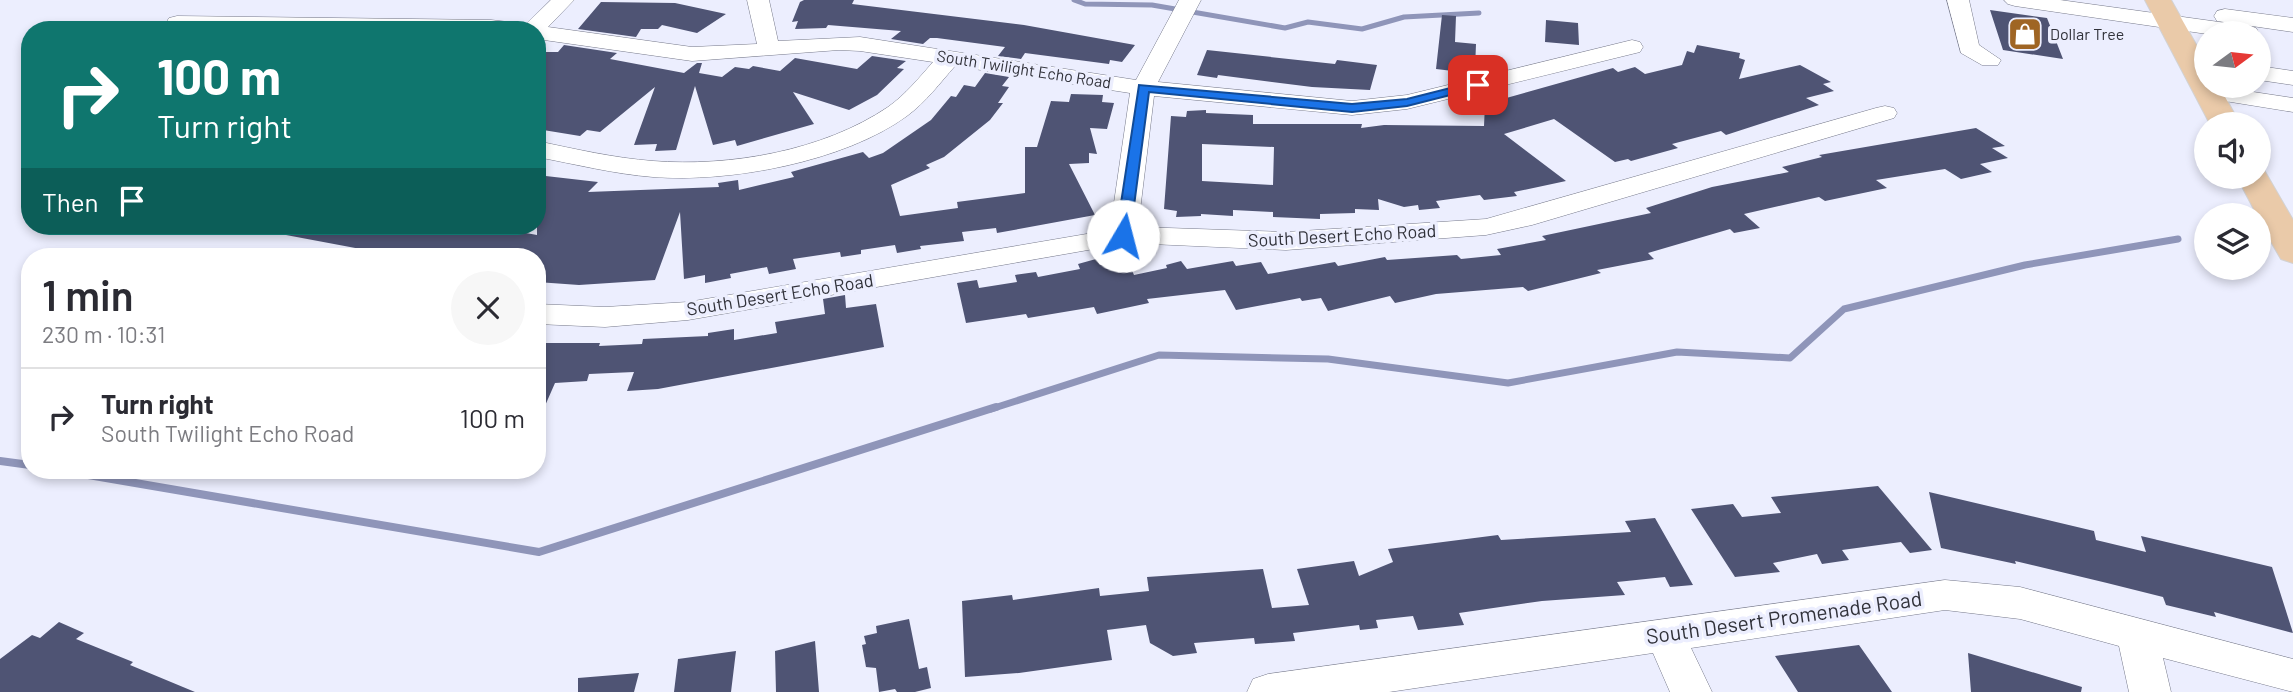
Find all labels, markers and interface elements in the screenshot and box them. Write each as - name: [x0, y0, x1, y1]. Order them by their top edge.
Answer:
- shop icon: Dollar Tree: [2006, 15, 2044, 53]
- north arrow: [2194, 21, 2272, 98]
- map controls: [2194, 21, 2271, 280]
- place label: Dollar Tree: [2050, 24, 2124, 43]
- street label: South Twilight Echo Road: [936, 45, 1113, 92]
- text: 100 m: [157, 46, 281, 105]
- icon: right: [42, 49, 133, 140]
- pin: [1448, 55, 1508, 115]
- icon: arrive: [1459, 66, 1497, 104]
- text: Turn right: [157, 106, 292, 144]
- button: sound: [2194, 112, 2271, 189]
- icon: arrive: [113, 182, 151, 220]
- text: Then: [42, 186, 99, 217]
- position arrow: [1086, 199, 1160, 273]
- button: layers: [2194, 203, 2271, 280]
- street label: South Desert Echo Road: [1247, 219, 1437, 251]
- street label: South Desert Echo Road: [685, 268, 875, 320]
- text: 1 min: [42, 269, 134, 319]
- button: close: [451, 271, 525, 345]
- text: 230 m · 10:31: [42, 320, 165, 348]
- text: Turn right: [101, 388, 214, 419]
- icon: right: [42, 398, 80, 436]
- text: 100 m: [460, 402, 525, 433]
- text: South Twilight Echo Road: [101, 419, 354, 447]
- street label: South Desert Promenade Road: [1644, 585, 1923, 648]

